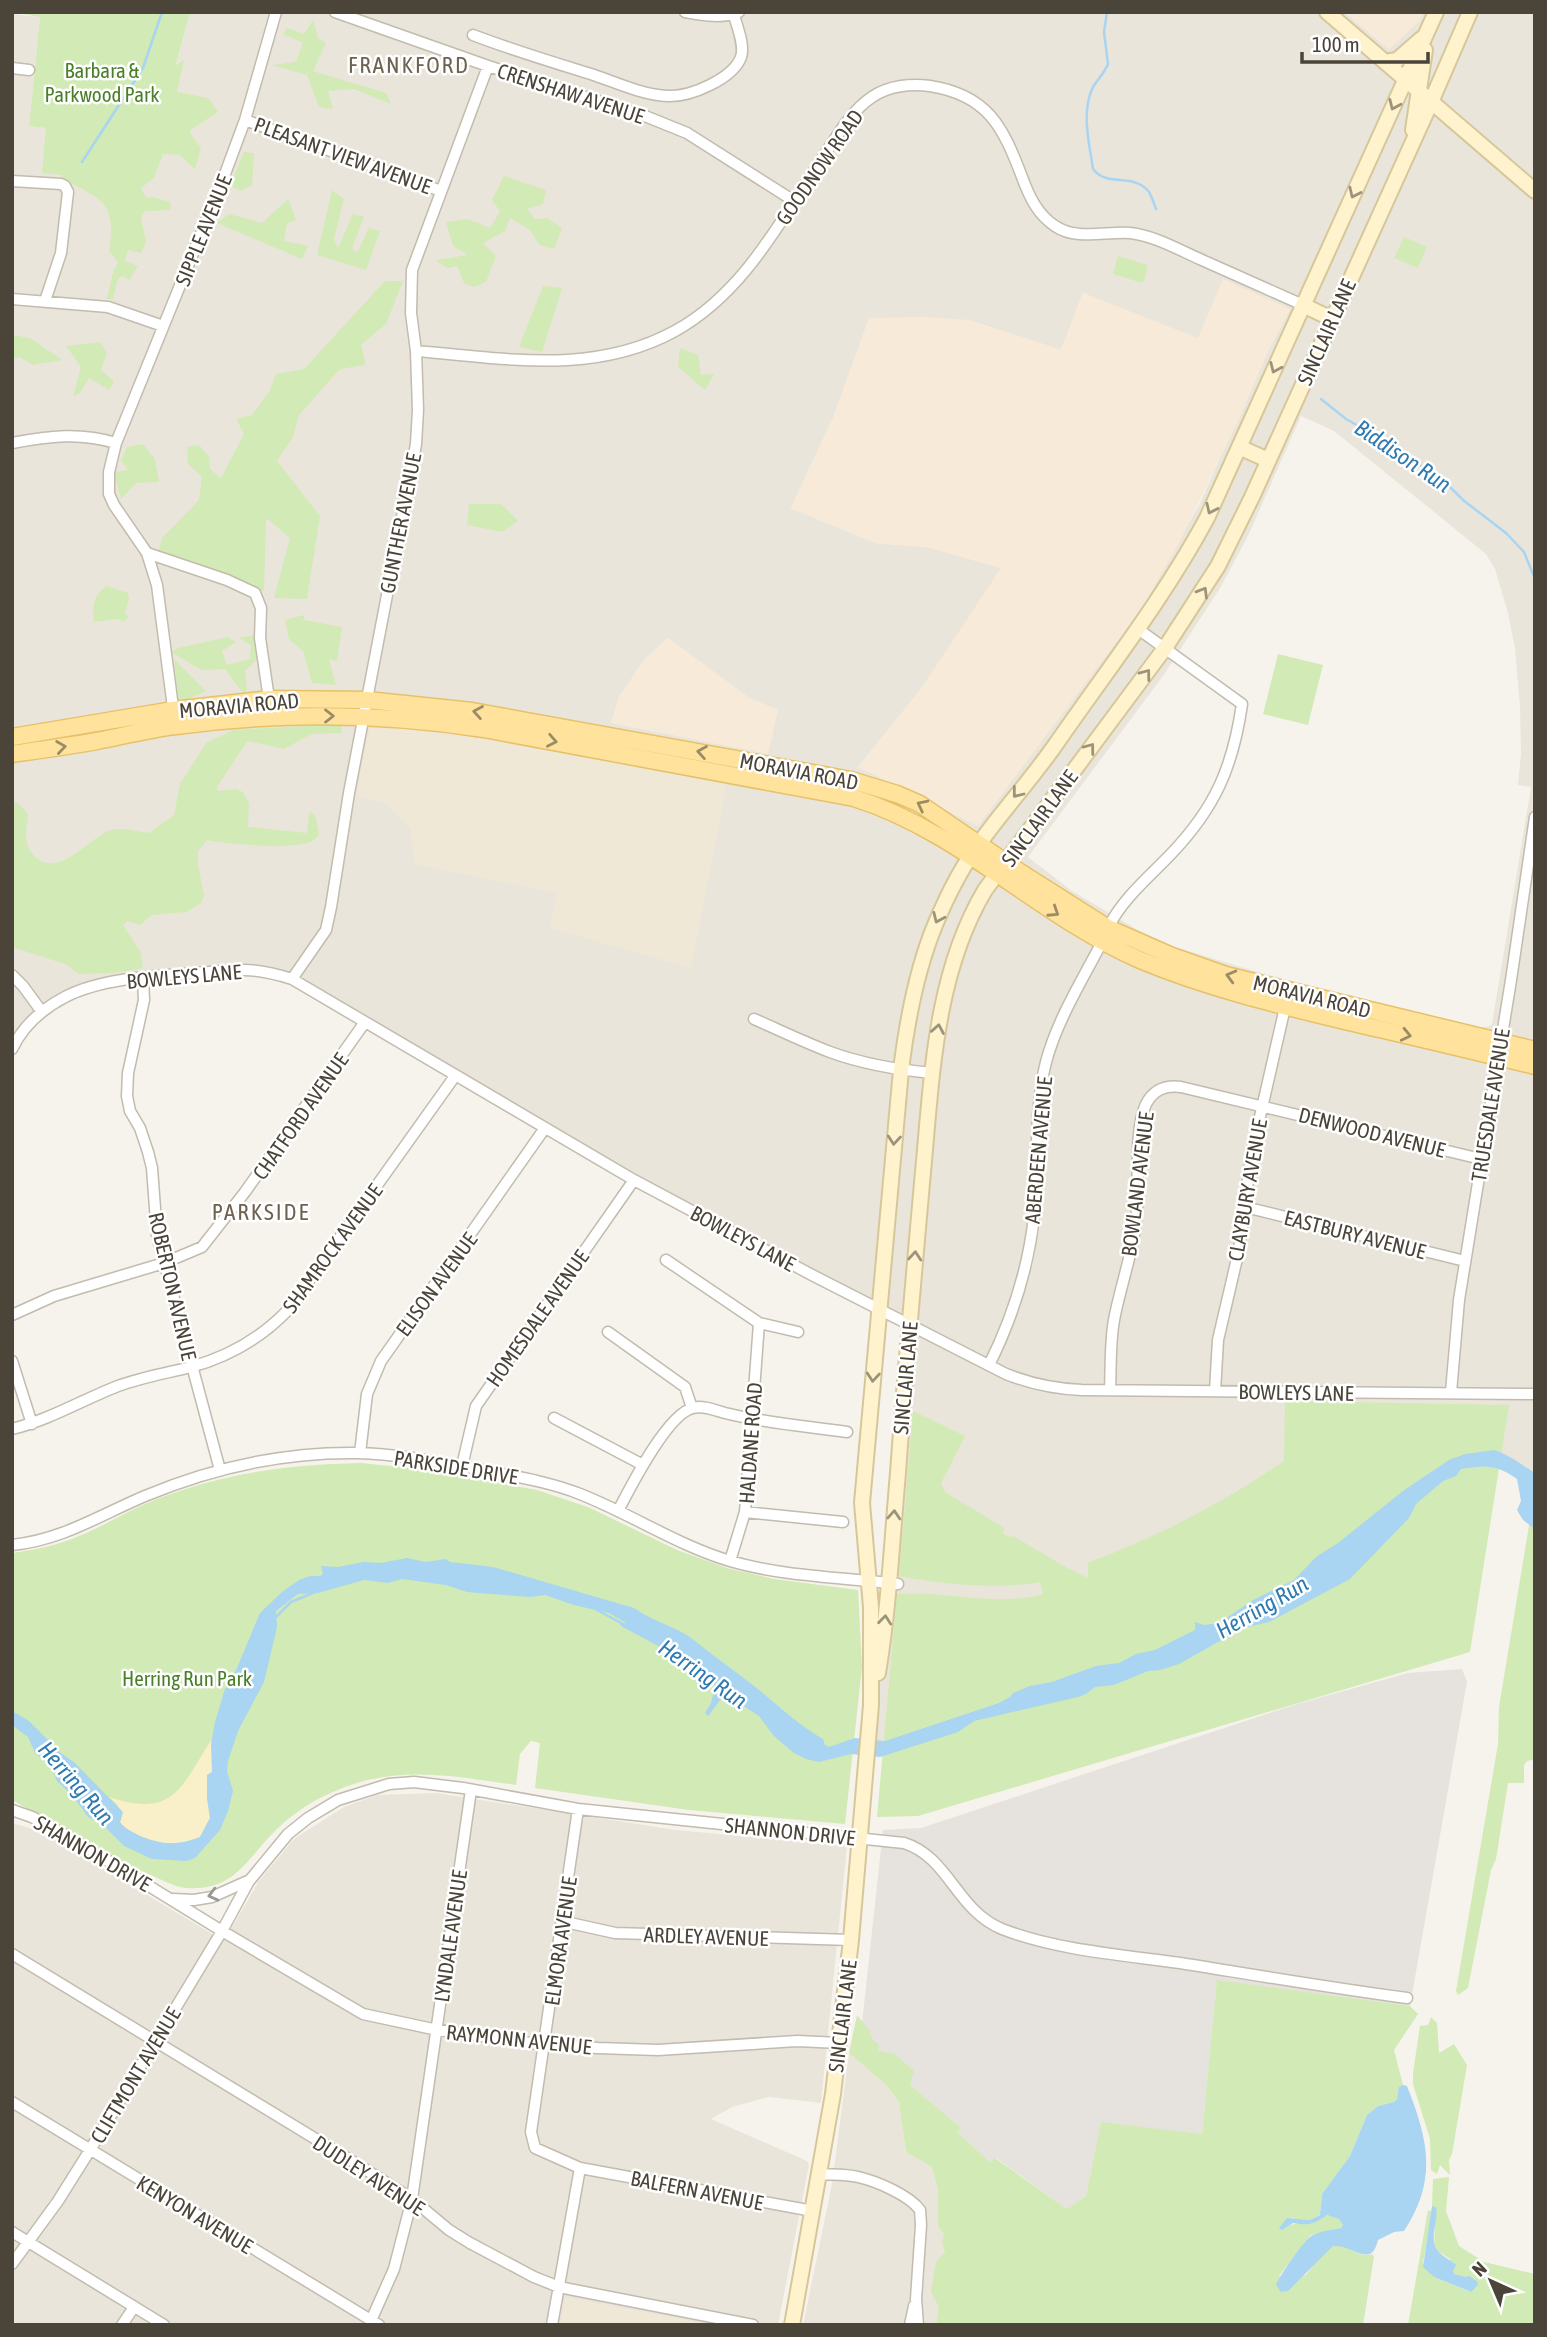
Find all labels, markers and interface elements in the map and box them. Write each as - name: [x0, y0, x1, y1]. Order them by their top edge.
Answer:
- scale bar: [1302, 21, 1428, 65]
- text: 100 m: [1312, 32, 1360, 56]
- district label: FRANKFORD: [348, 52, 470, 78]
- park label: Barbara & Parkwood Park: [44, 58, 160, 106]
- street label: CRENSHAW AVENUE: [494, 58, 648, 128]
- one-way arrow: [1388, 98, 1402, 111]
- street label: GOODNOW ROAD: [771, 105, 867, 229]
- street label: PLEASANT VIEW AVENUE: [251, 112, 435, 198]
- street label: SIPPLE AVENUE: [170, 171, 236, 289]
- one-way arrow: [1348, 186, 1362, 198]
- street label: SINCLAIR LANE: [1292, 275, 1360, 388]
- one-way arrow: [1269, 360, 1283, 373]
- water label: Biddison Run: [1350, 414, 1456, 498]
- street label: GUNTHER AVENUE: [375, 451, 425, 595]
- one-way arrow: [1205, 502, 1219, 514]
- one-way arrow: [1194, 586, 1207, 599]
- one-way arrow: [1137, 669, 1150, 682]
- street label: MORAVIA ROAD: [178, 688, 300, 722]
- one-way arrow: [472, 705, 484, 720]
- one-way arrow: [324, 708, 334, 724]
- one-way arrow: [546, 733, 558, 748]
- one-way arrow: [55, 740, 67, 755]
- one-way arrow: [1082, 743, 1094, 756]
- one-way arrow: [696, 745, 708, 760]
- street label: MORAVIA ROAD: [738, 748, 860, 794]
- street label: SINCLAIR LANE: [996, 765, 1082, 871]
- one-way arrow: [1013, 786, 1026, 798]
- one-way arrow: [917, 800, 929, 814]
- one-way arrow: [1047, 904, 1060, 917]
- one-way arrow: [933, 910, 947, 923]
- street label: BOWLEYS LANE: [126, 959, 242, 993]
- one-way arrow: [1225, 970, 1237, 984]
- street label: MORAVIA ROAD: [1251, 970, 1373, 1022]
- one-way arrow: [930, 1023, 945, 1035]
- one-way arrow: [1399, 1027, 1411, 1041]
- street label: TRUESDALE AVENUE: [1466, 1027, 1514, 1183]
- street label: CHATFORD AVENUE: [247, 1048, 353, 1184]
- street label: ABERDEEN AVENUE: [1020, 1075, 1056, 1224]
- street label: DENWOOD AVENUE: [1296, 1102, 1448, 1162]
- street label: BOWLAND AVENUE: [1116, 1110, 1158, 1258]
- street label: CLAYBURY AVENUE: [1223, 1117, 1271, 1263]
- one-way arrow: [887, 1134, 902, 1145]
- street label: SHAMROCK AVENUE: [277, 1179, 387, 1317]
- district label: PARKSIDE: [212, 1199, 310, 1225]
- street label: BOWLEYS LANE: [687, 1200, 799, 1276]
- street label: EASTBURY AVENUE: [1282, 1205, 1428, 1263]
- street label: ROBERTON AVENUE: [144, 1210, 202, 1362]
- street label: ELISON AVENUE: [391, 1228, 481, 1340]
- street label: HOMESDALE AVENUE: [481, 1245, 593, 1391]
- one-way arrow: [907, 1250, 922, 1261]
- street label: SINCLAIR LANE: [888, 1321, 922, 1435]
- one-way arrow: [866, 1371, 881, 1383]
- street label: BOWLEYS LANE: [1238, 1379, 1354, 1405]
- street label: HALDANE ROAD: [734, 1382, 766, 1504]
- street label: PARKSIDE DRIVE: [392, 1445, 520, 1489]
- one-way arrow: [886, 1509, 901, 1520]
- water label: Herring Run: [1212, 1570, 1312, 1644]
- one-way arrow: [877, 1614, 892, 1625]
- water label: Herring Run: [654, 1634, 752, 1714]
- park label: Herring Run Park: [122, 1666, 252, 1690]
- water label: Herring Run: [33, 1736, 119, 1830]
- street label: SHANNON DRIVE: [30, 1810, 156, 1896]
- street label: SHANNON DRIVE: [724, 1812, 856, 1850]
- street label: LYNDALE AVENUE: [429, 1868, 471, 2004]
- street label: ELMORA AVENUE: [539, 1875, 581, 2007]
- one-way arrow: [207, 1887, 219, 1902]
- street label: ARDLEY AVENUE: [643, 1922, 769, 1950]
- street label: SINCLAIR LANE: [823, 1958, 861, 2074]
- street label: CLIFTMONT AVENUE: [85, 2003, 185, 2147]
- street label: RAYMONN AVENUE: [445, 2019, 593, 2059]
- street label: DUDLEY AVENUE: [309, 2130, 429, 2220]
- street label: BALFERN AVENUE: [629, 2165, 765, 2215]
- street label: KENYON AVENUE: [133, 2170, 257, 2258]
- north arrow: [1456, 2246, 1526, 2316]
- text: N: [1468, 2257, 1491, 2281]

